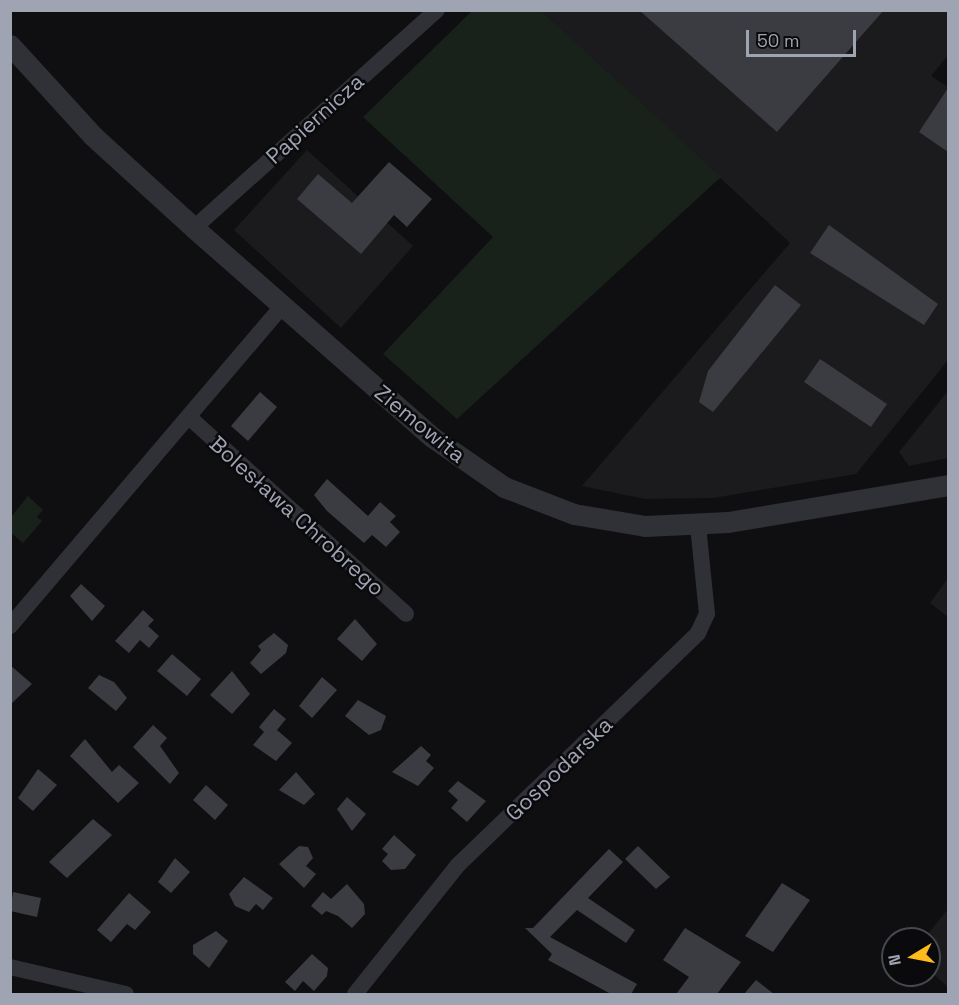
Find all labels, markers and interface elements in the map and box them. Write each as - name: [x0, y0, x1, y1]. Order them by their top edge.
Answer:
- scale bar: [749, 18, 858, 56]
- text: 50 m: [757, 29, 799, 52]
- street label: Papiernicza: [261, 68, 369, 170]
- street label: Ziemowita: [369, 379, 471, 469]
- street label: Bolesława Chrobrego: [204, 430, 390, 602]
- street label: Gospodarska: [500, 712, 618, 826]
- north arrow: [881, 927, 941, 987]
- text: N: [883, 953, 906, 967]

